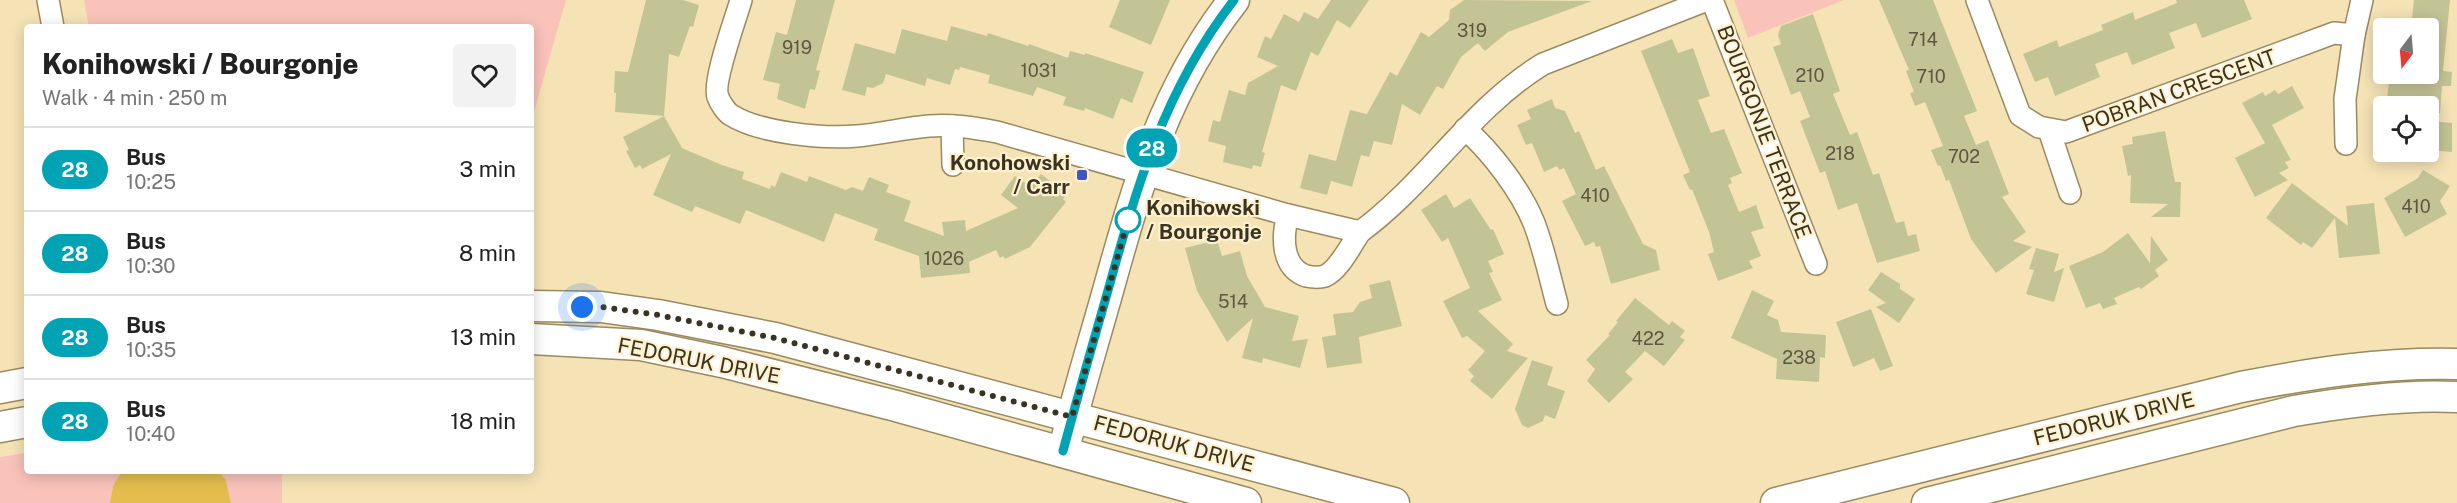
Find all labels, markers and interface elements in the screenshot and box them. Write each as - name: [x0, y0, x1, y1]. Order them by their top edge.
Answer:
- north arrow: [2373, 18, 2439, 84]
- map controls: [2373, 18, 2439, 162]
- house number: 319: [1457, 20, 1487, 41]
- street label: BOURGONJE TERRACE: [1712, 22, 1817, 242]
- house number: 714: [1908, 29, 1938, 50]
- house number: 919: [782, 37, 812, 58]
- button: heart: [453, 44, 516, 107]
- street label: POBRAN CRESCENT: [2078, 44, 2279, 137]
- text: Konihowski / Bourgonje: [42, 47, 359, 80]
- house number: 1031: [1021, 60, 1057, 81]
- house number: 210: [1795, 65, 1825, 86]
- house number: 710: [1916, 66, 1946, 87]
- text: Walk · 4 min · 250 m: [42, 86, 227, 110]
- button: locate: [2373, 96, 2439, 162]
- line badge: 28: [1125, 128, 1179, 168]
- text: 28: [1138, 136, 1166, 161]
- house number: 218: [1825, 143, 1855, 164]
- text: Bus: [126, 144, 166, 170]
- house number: 702: [1948, 146, 1980, 167]
- place label: Konohowski / Carr: [950, 150, 1070, 199]
- text: 3 min: [459, 156, 516, 182]
- text: 28: [61, 157, 89, 182]
- marker: Konohowski / Carr: [1075, 168, 1089, 182]
- text: 10:25: [126, 170, 176, 194]
- house number: 410: [1580, 185, 1610, 206]
- place label: Konihowski / Bourgonje: [1146, 195, 1262, 244]
- house number: 410: [2401, 196, 2431, 217]
- marker: Konihowski / Bourgonje: [1115, 207, 1141, 233]
- text: Bus: [126, 228, 166, 254]
- text: 8 min: [459, 240, 516, 266]
- text: 28: [61, 241, 89, 266]
- house number: 1026: [924, 248, 964, 269]
- text: 10:30: [126, 254, 176, 278]
- house number: 514: [1218, 291, 1248, 312]
- your location: [567, 292, 597, 322]
- text: Bus: [126, 312, 166, 338]
- text: 13 min: [451, 324, 516, 350]
- text: 28: [61, 325, 89, 350]
- house number: 422: [1632, 328, 1664, 349]
- street label: FEDORUK DRIVE: [616, 332, 783, 389]
- text: 10:35: [126, 338, 176, 362]
- house number: 238: [1782, 347, 1816, 368]
- street label: FEDORUK DRIVE: [2031, 386, 2197, 451]
- text: Bus: [126, 396, 166, 422]
- text: 18 min: [450, 408, 516, 434]
- text: 28: [61, 409, 89, 434]
- street label: FEDORUK DRIVE: [1091, 410, 1257, 477]
- text: 10:40: [126, 422, 176, 446]

